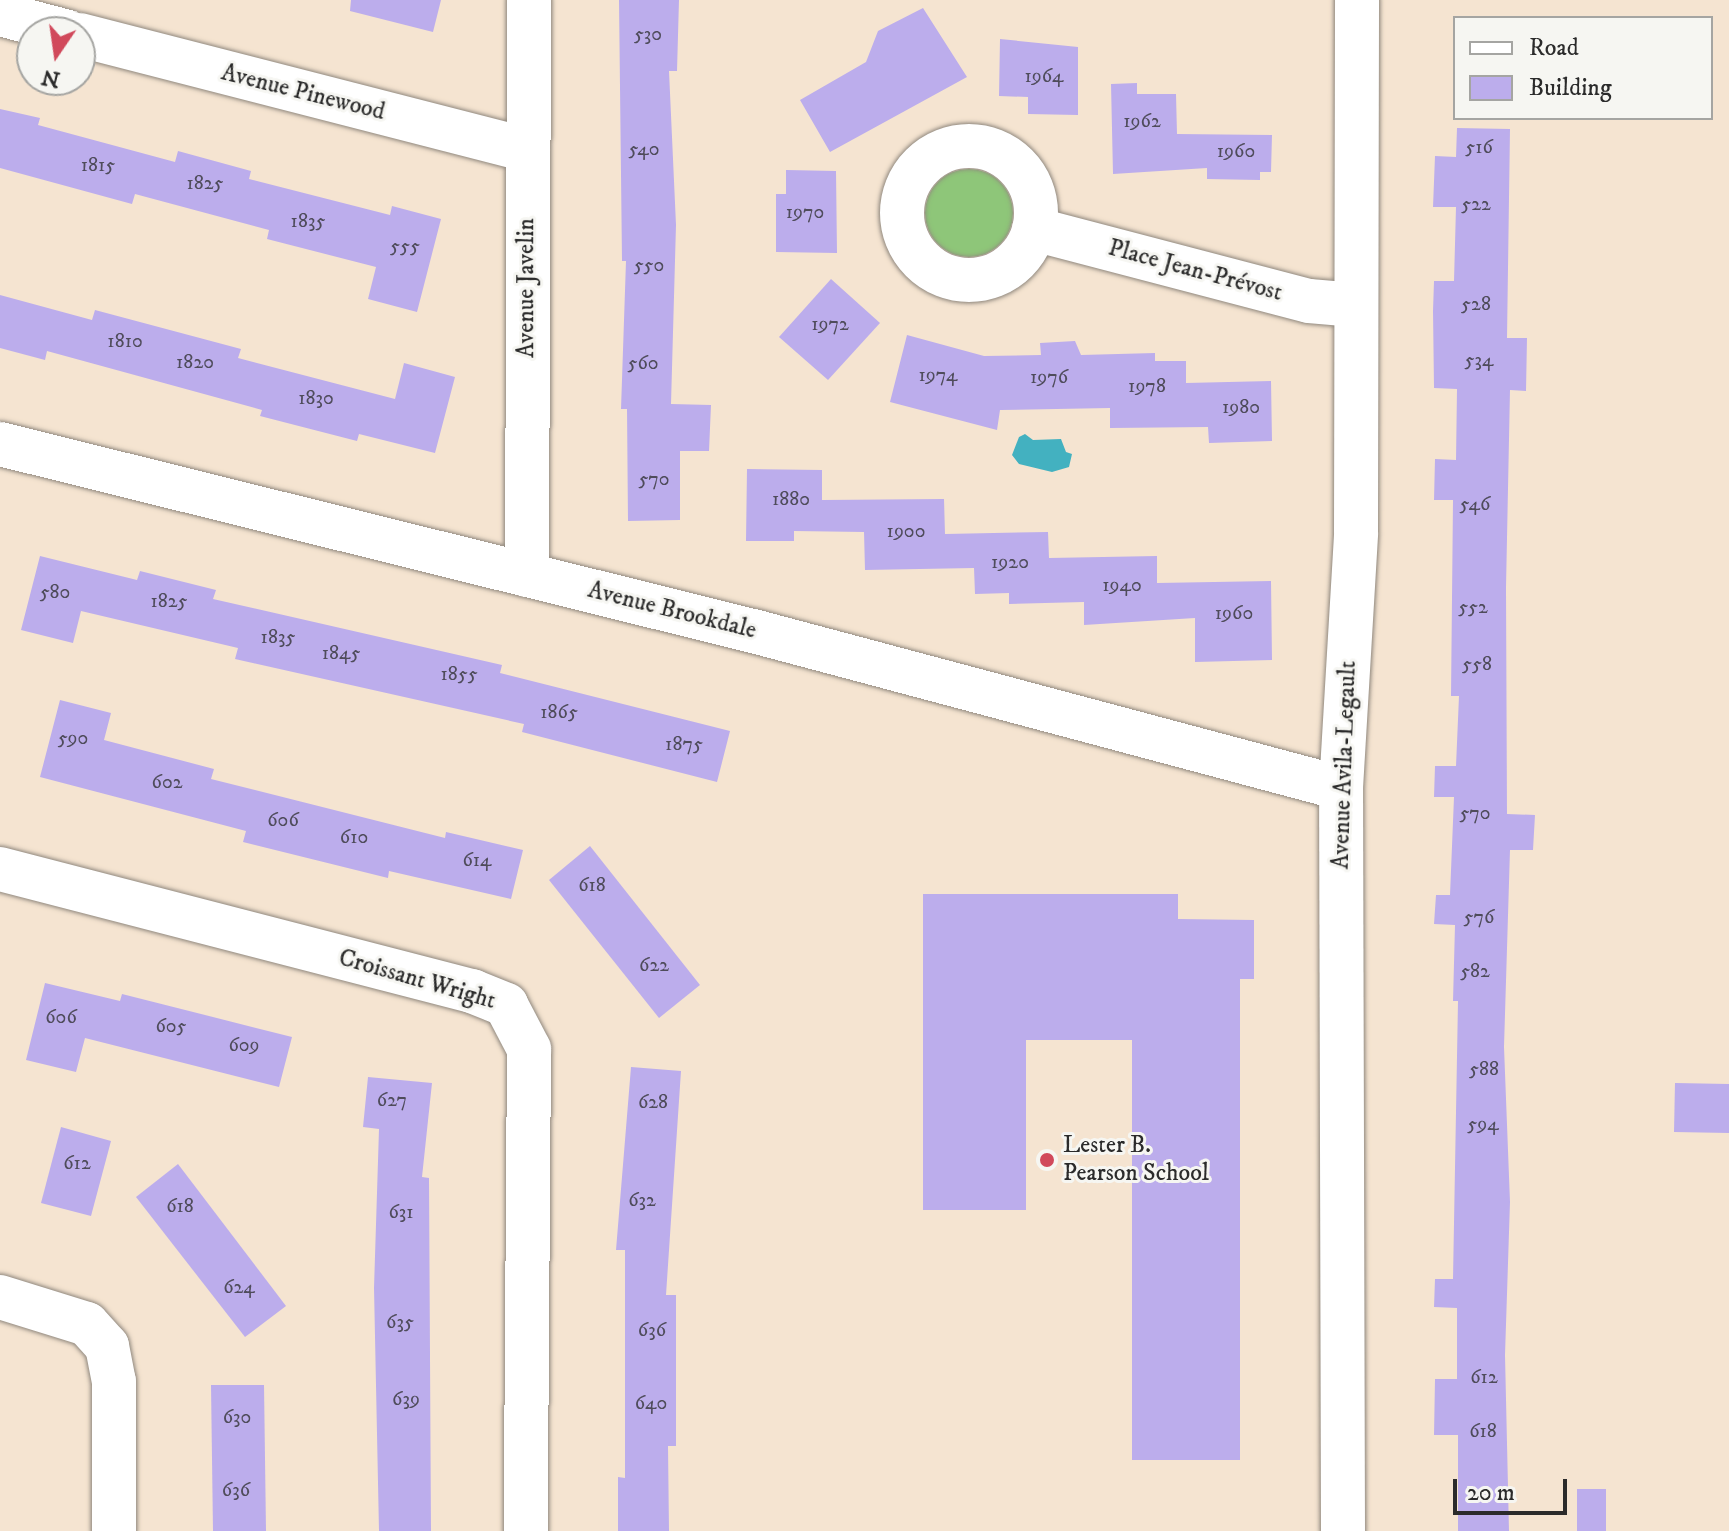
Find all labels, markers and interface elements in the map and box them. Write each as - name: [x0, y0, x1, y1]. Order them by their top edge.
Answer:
- north arrow: [16, 16, 96, 96]
- legend: [1453, 16, 1713, 120]
- house number: 530: [634, 22, 662, 46]
- text: Road: [1529, 33, 1579, 63]
- street label: Avenue Pinewood: [218, 59, 388, 127]
- text: N: [39, 63, 63, 93]
- house number: 1964: [1024, 64, 1064, 88]
- text: Building: [1529, 73, 1612, 103]
- house number: 1962: [1123, 109, 1161, 133]
- house number: 516: [1465, 135, 1493, 159]
- house number: 540: [628, 137, 660, 161]
- house number: 1960: [1217, 139, 1255, 163]
- house number: 1815: [81, 153, 115, 177]
- house number: 1825: [186, 171, 224, 195]
- house number: 522: [1461, 192, 1491, 216]
- house number: 1970: [786, 200, 824, 224]
- house number: 1835: [291, 209, 325, 233]
- street label: Avenue Javelin: [513, 218, 541, 358]
- house number: 555: [390, 234, 420, 258]
- street label: Place Jean-Prévost: [1105, 234, 1285, 308]
- house number: 550: [634, 253, 664, 277]
- house number: 528: [1461, 292, 1491, 316]
- house number: 1972: [811, 312, 849, 336]
- house number: 1810: [107, 329, 143, 353]
- house number: 534: [1465, 348, 1493, 372]
- house number: 1820: [176, 350, 214, 374]
- house number: 560: [627, 351, 659, 375]
- house number: 1974: [919, 363, 957, 387]
- house number: 1976: [1030, 365, 1068, 389]
- house number: 1978: [1128, 374, 1166, 398]
- house number: 1830: [298, 386, 334, 410]
- house number: 1980: [1222, 395, 1260, 419]
- house number: 570: [638, 467, 670, 491]
- house number: 1880: [772, 487, 810, 511]
- house number: 546: [1460, 492, 1490, 516]
- house number: 1900: [887, 519, 925, 543]
- house number: 1920: [991, 550, 1029, 574]
- house number: 1940: [1102, 573, 1142, 597]
- street label: Avenue Brookdale: [585, 576, 759, 646]
- house number: 580: [40, 580, 70, 604]
- house number: 1825: [150, 589, 188, 613]
- house number: 552: [1458, 595, 1488, 619]
- house number: 1960: [1215, 601, 1253, 625]
- house number: 1835: [261, 625, 295, 649]
- house number: 1845: [322, 641, 360, 665]
- house number: 558: [1462, 652, 1492, 676]
- street label: Avenue Avila-Legault: [1327, 660, 1363, 870]
- house number: 1855: [440, 662, 478, 686]
- house number: 1865: [540, 700, 578, 724]
- house number: 590: [58, 726, 88, 750]
- house number: 1875: [665, 732, 703, 756]
- house number: 602: [152, 770, 182, 794]
- house number: 570: [1459, 801, 1491, 825]
- house number: 606: [267, 808, 299, 832]
- house number: 610: [340, 825, 368, 849]
- house number: 614: [462, 848, 492, 872]
- house number: 618: [578, 873, 606, 897]
- house number: 576: [1464, 905, 1494, 929]
- street label: Croissant Wright: [335, 944, 499, 1016]
- house number: 622: [639, 953, 669, 977]
- house number: 582: [1460, 959, 1490, 983]
- house number: 606: [45, 1005, 77, 1029]
- house number: 605: [155, 1014, 187, 1038]
- house number: 609: [228, 1033, 260, 1057]
- house number: 588: [1469, 1057, 1499, 1081]
- house number: 627: [377, 1088, 407, 1112]
- house number: 628: [638, 1090, 668, 1114]
- house number: 594: [1467, 1112, 1499, 1136]
- place label: Lester B. Pearson School: [1063, 1132, 1209, 1188]
- house number: 612: [63, 1151, 91, 1175]
- marker: Lester B. Pearson School: [1038, 1151, 1056, 1169]
- house number: 632: [628, 1188, 656, 1212]
- house number: 618: [166, 1194, 194, 1218]
- house number: 631: [388, 1200, 414, 1224]
- house number: 624: [223, 1275, 255, 1299]
- house number: 635: [386, 1310, 414, 1334]
- house number: 636: [638, 1318, 666, 1342]
- house number: 612: [1470, 1365, 1498, 1389]
- house number: 639: [392, 1387, 420, 1411]
- house number: 640: [635, 1391, 667, 1415]
- house number: 630: [223, 1405, 251, 1429]
- house number: 618: [1469, 1419, 1497, 1443]
- scale bar: [1457, 1463, 1571, 1513]
- house number: 636: [222, 1478, 250, 1502]
- text: 20 m: [1467, 1478, 1515, 1508]

